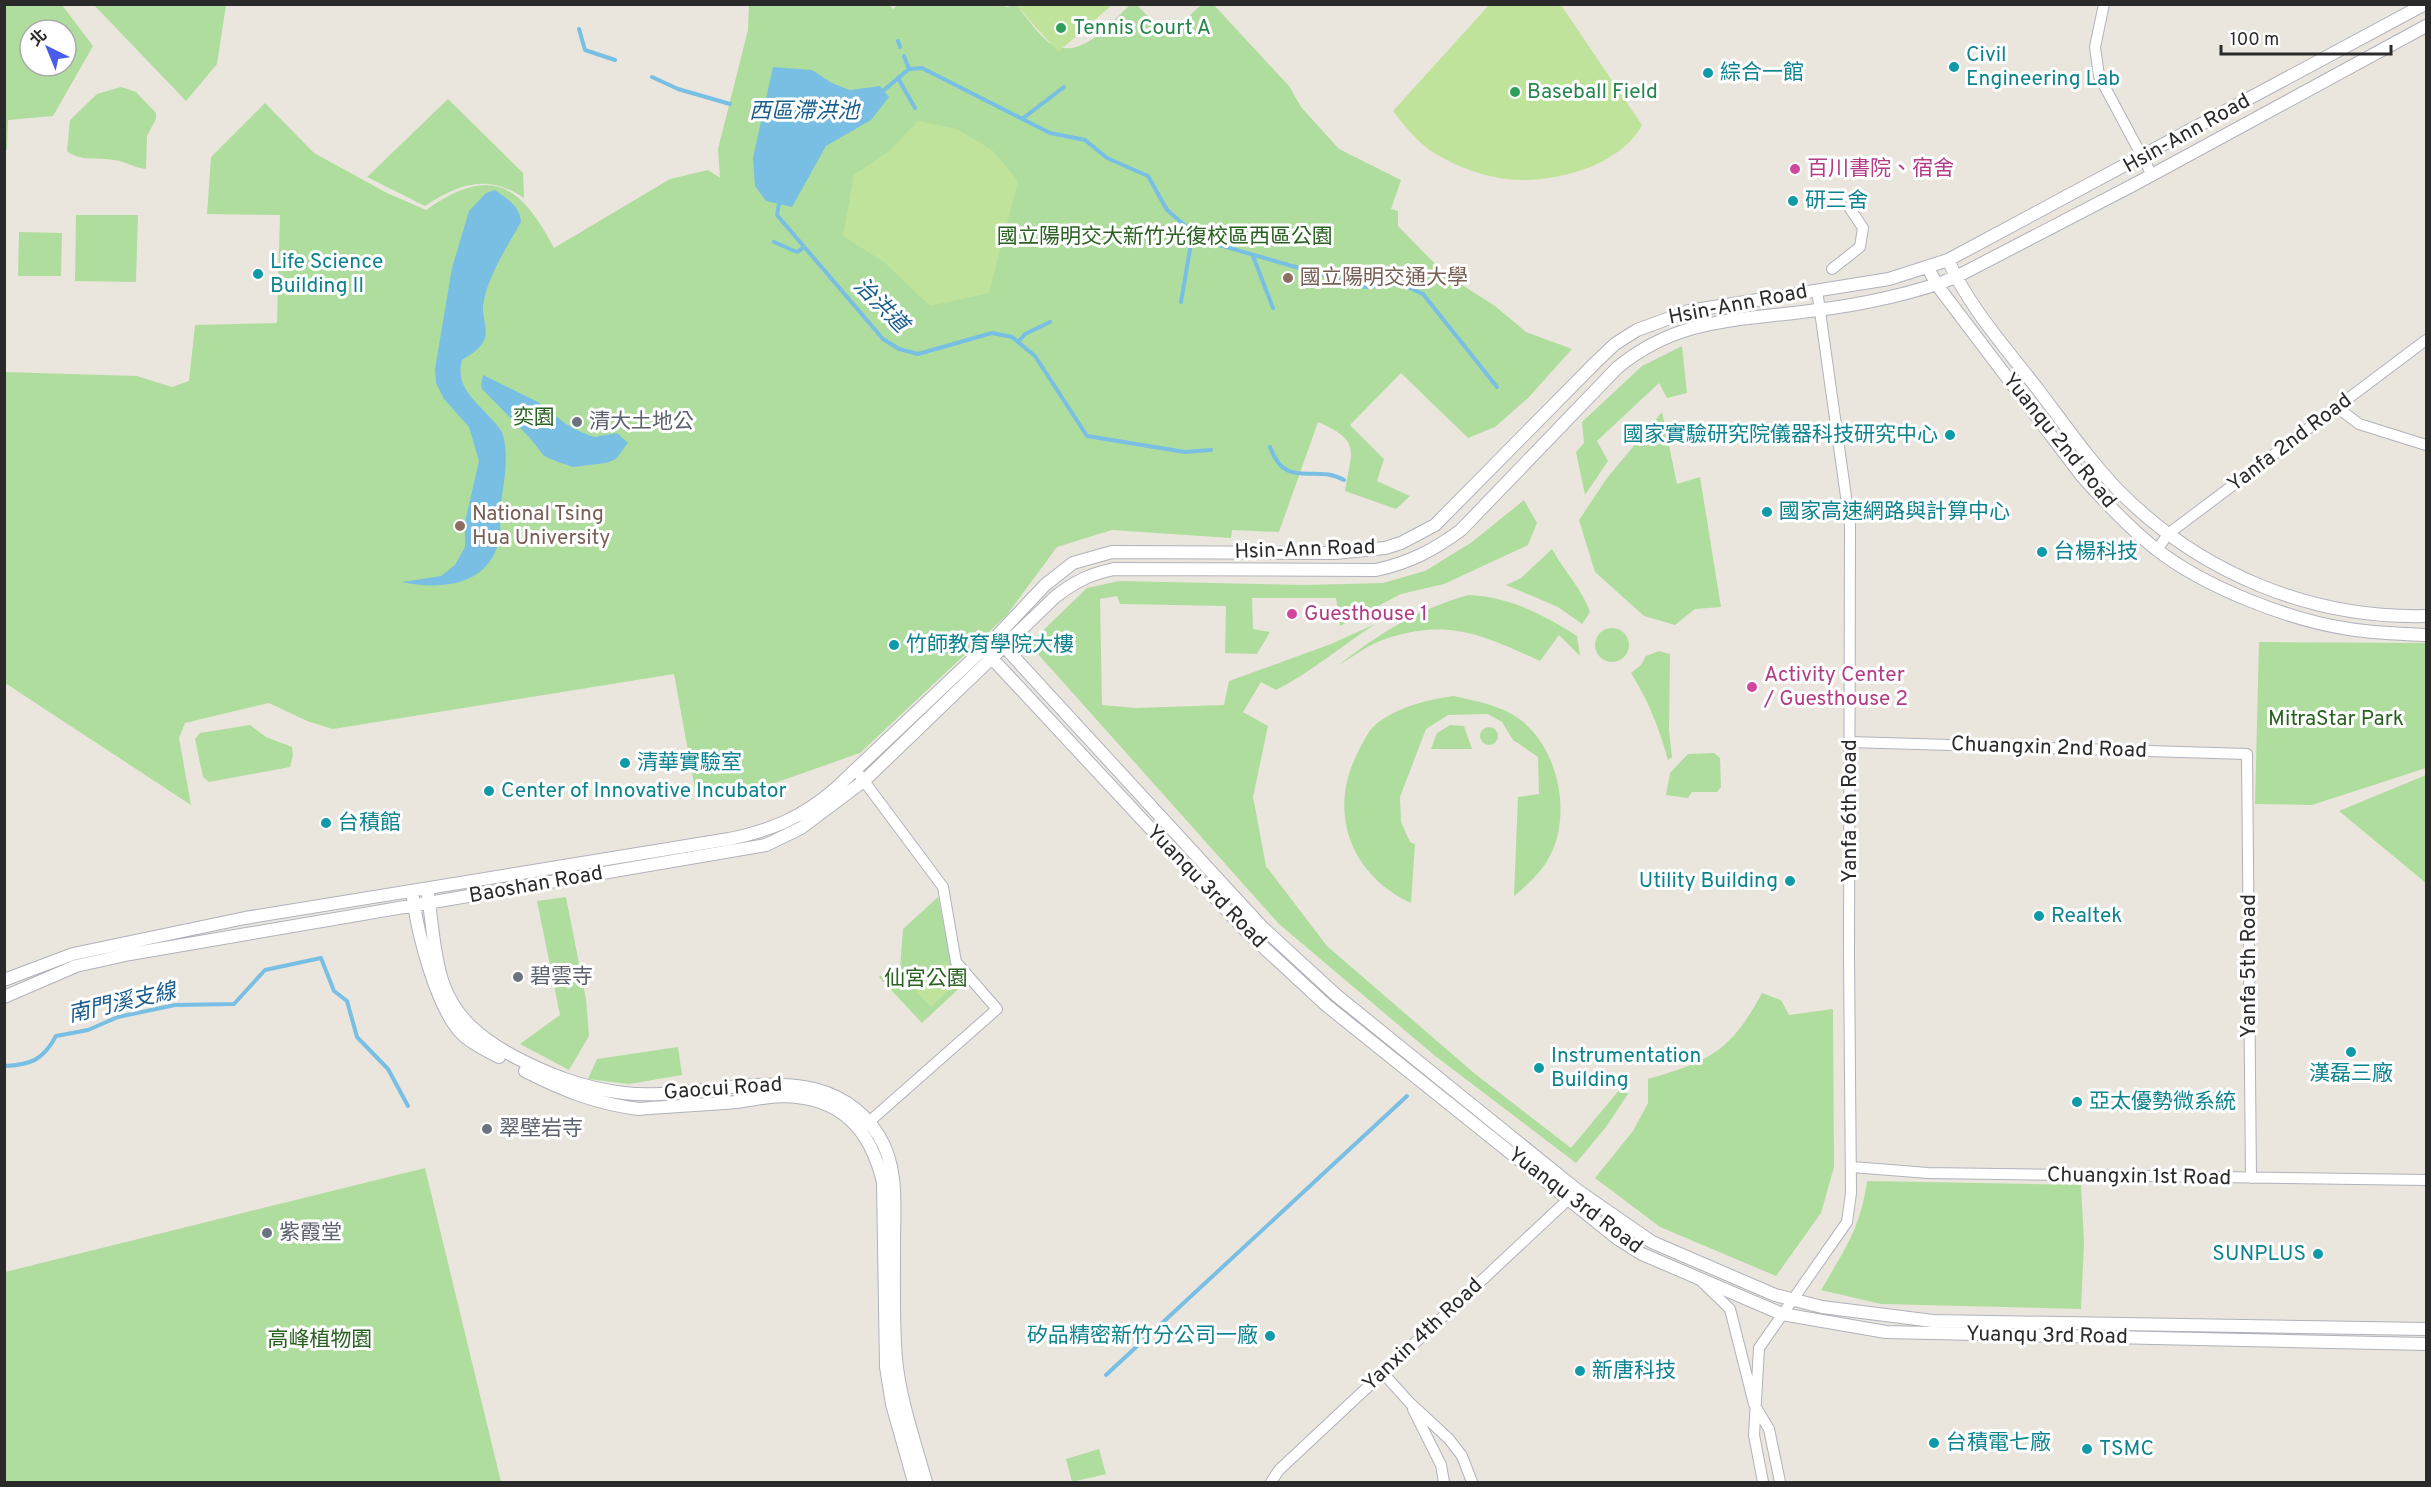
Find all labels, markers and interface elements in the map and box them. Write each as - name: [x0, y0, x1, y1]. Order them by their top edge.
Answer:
- place label: Tennis Court A: [1073, 15, 1211, 42]
- north arrow: [18, 18, 78, 78]
- scale bar: [2221, 18, 2390, 56]
- marker: Tennis Court A: [1054, 21, 1068, 35]
- text: 北: [26, 26, 52, 51]
- text: 100 m: [2230, 29, 2279, 52]
- place label: Civil Engineering Lab: [1966, 42, 2120, 93]
- place label: 綜合一館: [1720, 60, 1804, 87]
- marker: Civil Engineering Lab: [1947, 60, 1961, 74]
- marker: 綜合一館: [1701, 66, 1715, 80]
- place label: Baseball Field: [1527, 79, 1658, 106]
- marker: Baseball Field: [1508, 85, 1522, 99]
- street label: Hsin-Ann Road: [2119, 88, 2255, 180]
- water label: 西區滯洪池: [749, 99, 861, 126]
- place label: 百川書院、宿舍: [1807, 156, 1954, 183]
- marker: 百川書院、宿舍: [1788, 162, 1802, 176]
- place label: 研三舍: [1805, 188, 1868, 215]
- marker: 研三舍: [1786, 194, 1800, 208]
- park label: 國立陽明交大新竹光復校區西區公園: [997, 224, 1333, 251]
- place label: Life Science Building II: [270, 249, 383, 300]
- place label: 國立陽明交通大學: [1300, 265, 1468, 292]
- marker: Life Science Building II: [251, 267, 265, 281]
- marker: 國立陽明交通大學: [1281, 271, 1295, 285]
- water label: 治洪道: [847, 273, 915, 341]
- street label: Hsin-Ann Road: [1666, 278, 1810, 332]
- street label: Yuanqu 2nd Road: [1996, 368, 2122, 514]
- street label: Yanfa 2nd Road: [2223, 388, 2357, 498]
- park label: 奕園: [513, 405, 555, 432]
- place label: 清大土地公: [589, 409, 694, 436]
- marker: 清大土地公: [570, 415, 584, 429]
- place label: 國家實驗研究院儀器科技研究中心: [1623, 422, 1938, 449]
- marker: 國家實驗研究院儀器科技研究中心: [1943, 428, 1957, 442]
- place label: 國家高速網路與計算中心: [1779, 499, 2010, 526]
- place label: National Tsing Hua University: [472, 501, 610, 552]
- marker: 國家高速網路與計算中心: [1760, 505, 1774, 519]
- marker: National Tsing Hua University: [453, 519, 467, 533]
- street label: Hsin-Ann Road: [1234, 534, 1376, 566]
- place label: 台楊科技: [2054, 539, 2138, 566]
- marker: 台楊科技: [2035, 545, 2049, 559]
- place label: Guesthouse 1: [1304, 601, 1428, 628]
- marker: Guesthouse 1: [1285, 607, 1299, 621]
- place label: 竹師教育學院大樓: [906, 632, 1074, 659]
- marker: 竹師教育學院大樓: [887, 638, 901, 652]
- place label: Activity Center / Guesthouse 2: [1763, 662, 1908, 713]
- marker: Activity Center / Guesthouse 2: [1745, 680, 1759, 694]
- park label: MitraStar Park: [2268, 706, 2404, 733]
- street label: Chuangxin 2nd Road: [1951, 731, 2147, 765]
- street label: Yanfa 6th Road: [1837, 739, 1864, 883]
- place label: 清華實驗室: [637, 750, 742, 777]
- marker: 清華實驗室: [618, 756, 632, 770]
- place label: Center of Innovative Incubator: [501, 778, 787, 805]
- marker: Center of Innovative Incubator: [482, 784, 496, 798]
- place label: 台積館: [338, 810, 401, 837]
- marker: 台積館: [319, 816, 333, 830]
- street label: Yuanqu 3rd Road: [1140, 819, 1272, 955]
- street label: Baoshan Road: [467, 860, 605, 910]
- place label: Utility Building: [1639, 868, 1778, 895]
- marker: Utility Building: [1783, 874, 1797, 888]
- street label: Yanfa 5th Road: [2236, 894, 2263, 1038]
- place label: Realtek: [2051, 903, 2122, 930]
- marker: Realtek: [2032, 909, 2046, 923]
- place label: 碧雲寺: [530, 964, 593, 991]
- park label: 仙宮公園: [884, 966, 968, 993]
- marker: 碧雲寺: [511, 970, 525, 984]
- water label: 南門溪支線: [65, 978, 182, 1030]
- place label: Instrumentation Building: [1551, 1043, 1701, 1094]
- marker: 漢磊三廠: [2344, 1045, 2358, 1059]
- marker: Instrumentation Building: [1532, 1061, 1546, 1075]
- place label: 漢磊三廠: [2309, 1061, 2393, 1088]
- street label: Gaocui Road: [663, 1071, 783, 1107]
- place label: 亞太優勢微系統: [2089, 1089, 2236, 1116]
- marker: 亞太優勢微系統: [2070, 1095, 2084, 1109]
- place label: 翠壁岩寺: [499, 1116, 583, 1143]
- marker: 翠壁岩寺: [480, 1122, 494, 1136]
- street label: Yuanqu 3rd Road: [1502, 1142, 1648, 1260]
- street label: Chuangxin 1st Road: [2047, 1162, 2231, 1192]
- place label: 紫霞堂: [279, 1220, 342, 1247]
- marker: 紫霞堂: [260, 1226, 274, 1240]
- place label: SUNPLUS: [2212, 1241, 2306, 1268]
- marker: SUNPLUS: [2311, 1247, 2325, 1261]
- street label: Yanxin 4th Road: [1357, 1272, 1489, 1398]
- street label: Yuanqu 3rd Road: [1966, 1321, 2128, 1351]
- place label: 矽品精密新竹分公司一廠: [1027, 1323, 1258, 1350]
- park label: 高峰植物園: [268, 1327, 373, 1354]
- marker: 矽品精密新竹分公司一廠: [1263, 1329, 1277, 1343]
- place label: 新唐科技: [1592, 1358, 1676, 1385]
- marker: 新唐科技: [1573, 1364, 1587, 1378]
- place label: 台積電七廠: [1946, 1430, 2051, 1457]
- marker: 台積電七廠: [1927, 1436, 1941, 1450]
- place label: TSMC: [2099, 1436, 2154, 1463]
- marker: TSMC: [2080, 1442, 2094, 1456]

